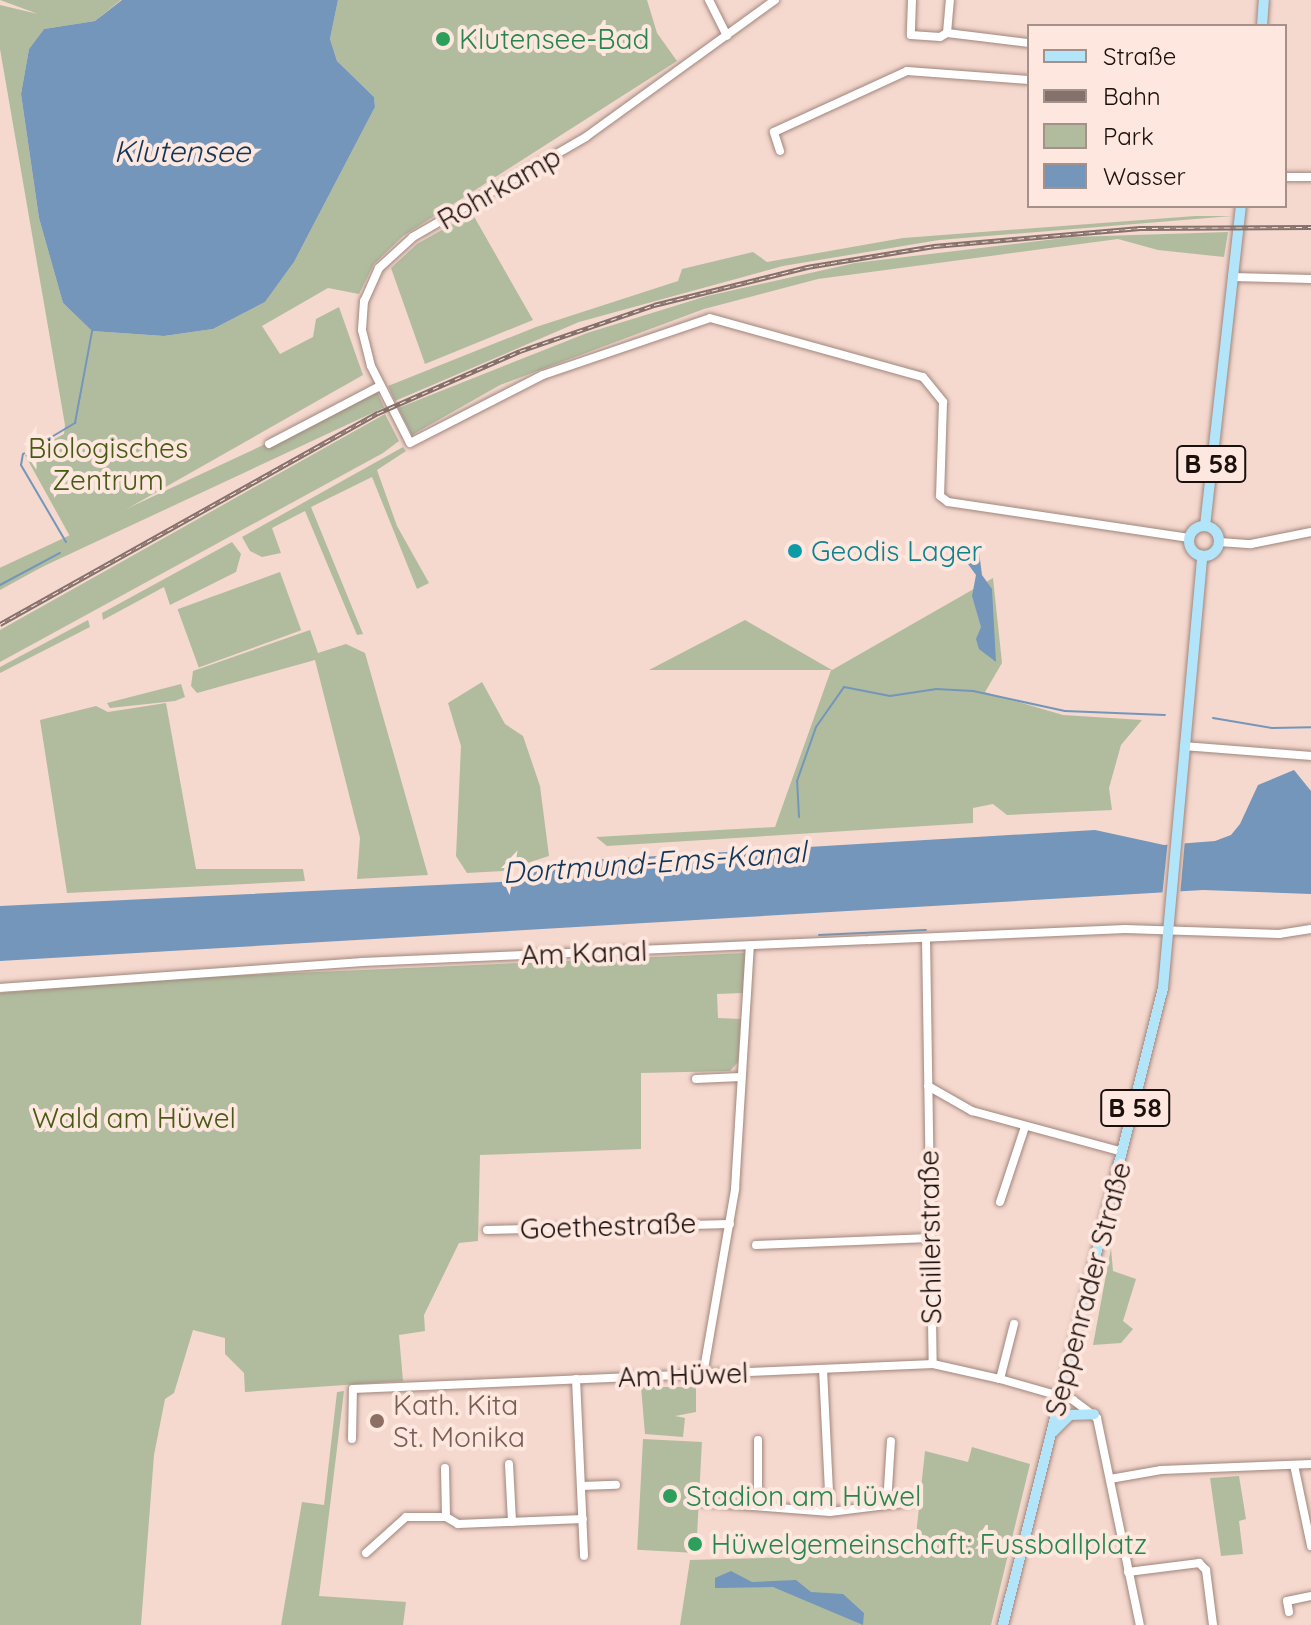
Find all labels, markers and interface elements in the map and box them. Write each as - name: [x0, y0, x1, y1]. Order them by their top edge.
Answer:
- place label: Klutensee-Bad: [459, 22, 649, 56]
- legend: [1027, 24, 1287, 208]
- marker: Klutensee-Bad: [434, 30, 452, 48]
- text: Straße: [1103, 41, 1176, 71]
- text: Bahn: [1103, 81, 1161, 111]
- text: Park: [1103, 121, 1154, 151]
- water label: Klutensee: [114, 133, 250, 169]
- street label: Rohrkamp: [431, 139, 567, 237]
- text: Wasser: [1103, 161, 1186, 191]
- park label: Biologisches Zentrum: [28, 431, 188, 497]
- road number: B 58: [1175, 442, 1247, 486]
- place label: Geodis Lager: [811, 534, 982, 568]
- marker: Geodis Lager: [786, 542, 804, 560]
- water label: Dortmund-Ems-Kanal: [501, 833, 807, 891]
- street label: Am Kanal: [520, 934, 648, 972]
- road number: B 58: [1099, 1086, 1171, 1130]
- park label: Wald am Hüwel: [32, 1101, 236, 1135]
- street label: Schillerstraße: [912, 1150, 948, 1324]
- street label: Seppenrader Straße: [1038, 1158, 1138, 1420]
- street label: Goethestraße: [519, 1206, 697, 1246]
- street label: Am Hüwel: [617, 1356, 749, 1394]
- place label: Kath. Kita St. Monika: [393, 1388, 525, 1454]
- marker: Kath. Kita St. Monika: [368, 1412, 386, 1430]
- place label: Stadion am Hüwel: [686, 1479, 921, 1513]
- marker: Stadion am Hüwel: [661, 1487, 679, 1505]
- place label: Hüwelgemeinschaft: Fussballplatz: [711, 1527, 1147, 1561]
- marker: Hüwelgemeinschaft: Fussballplatz: [686, 1535, 704, 1553]

